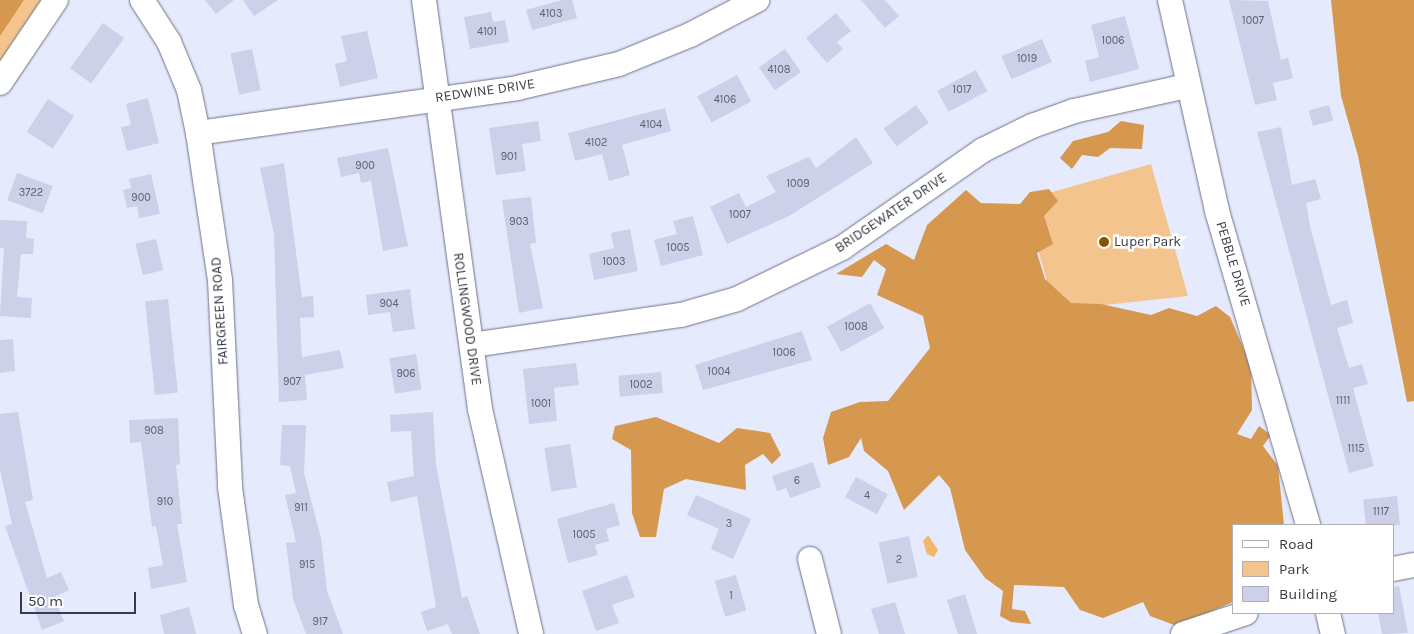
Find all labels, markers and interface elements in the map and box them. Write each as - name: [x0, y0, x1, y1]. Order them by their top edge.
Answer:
- house number: 4103: [540, 7, 562, 21]
- house number: 1007: [1242, 14, 1264, 28]
- house number: 4101: [477, 25, 497, 39]
- house number: 1006: [1102, 34, 1124, 48]
- house number: 1019: [1017, 52, 1037, 66]
- house number: 4108: [767, 63, 791, 77]
- street label: REDWINE DRIVE: [434, 76, 536, 106]
- house number: 1017: [953, 83, 971, 97]
- house number: 4106: [714, 93, 736, 107]
- house number: 4104: [640, 118, 662, 132]
- house number: 4102: [585, 136, 607, 150]
- house number: 901: [501, 150, 517, 164]
- house number: 900: [355, 159, 375, 173]
- street label: BRIDGEWATER DRIVE: [832, 169, 950, 257]
- house number: 1009: [786, 177, 810, 191]
- house number: 3722: [19, 186, 43, 200]
- house number: 900: [131, 191, 151, 205]
- house number: 1007: [729, 208, 751, 222]
- house number: 903: [509, 215, 529, 229]
- street label: PEBBLE DRIVE: [1212, 219, 1254, 309]
- place label: Luper Park: [1114, 234, 1181, 250]
- marker: Luper Park: [1098, 236, 1110, 248]
- house number: 1005: [667, 241, 689, 255]
- street label: ROLLINGWOOD DRIVE: [449, 252, 485, 386]
- house number: 1003: [602, 255, 626, 269]
- street label: FAIRGREEN ROAD: [208, 256, 232, 366]
- house number: 904: [379, 297, 399, 311]
- house number: 1008: [844, 320, 868, 334]
- house number: 1006: [773, 346, 795, 360]
- house number: 1004: [708, 365, 730, 379]
- house number: 906: [396, 367, 416, 381]
- house number: 907: [283, 375, 301, 389]
- house number: 1002: [629, 378, 653, 392]
- house number: 1111: [1336, 394, 1350, 408]
- house number: 1001: [531, 397, 551, 411]
- house number: 908: [144, 424, 164, 438]
- house number: 1115: [1347, 442, 1365, 456]
- house number: 6: [794, 474, 800, 488]
- house number: 4: [864, 489, 870, 503]
- house number: 910: [157, 495, 173, 509]
- house number: 911: [294, 501, 308, 515]
- house number: 1117: [1373, 505, 1389, 519]
- house number: 3: [726, 517, 732, 531]
- legend: [1232, 524, 1394, 614]
- house number: 1005: [573, 528, 595, 542]
- text: Road: [1279, 535, 1314, 553]
- house number: 2: [896, 553, 902, 567]
- house number: 915: [299, 558, 315, 572]
- text: Park: [1279, 560, 1309, 578]
- scale bar: [22, 582, 139, 614]
- text: Building: [1279, 585, 1337, 603]
- house number: 1: [729, 589, 733, 603]
- text: 50 m: [28, 592, 63, 610]
- house number: 917: [312, 615, 328, 629]

